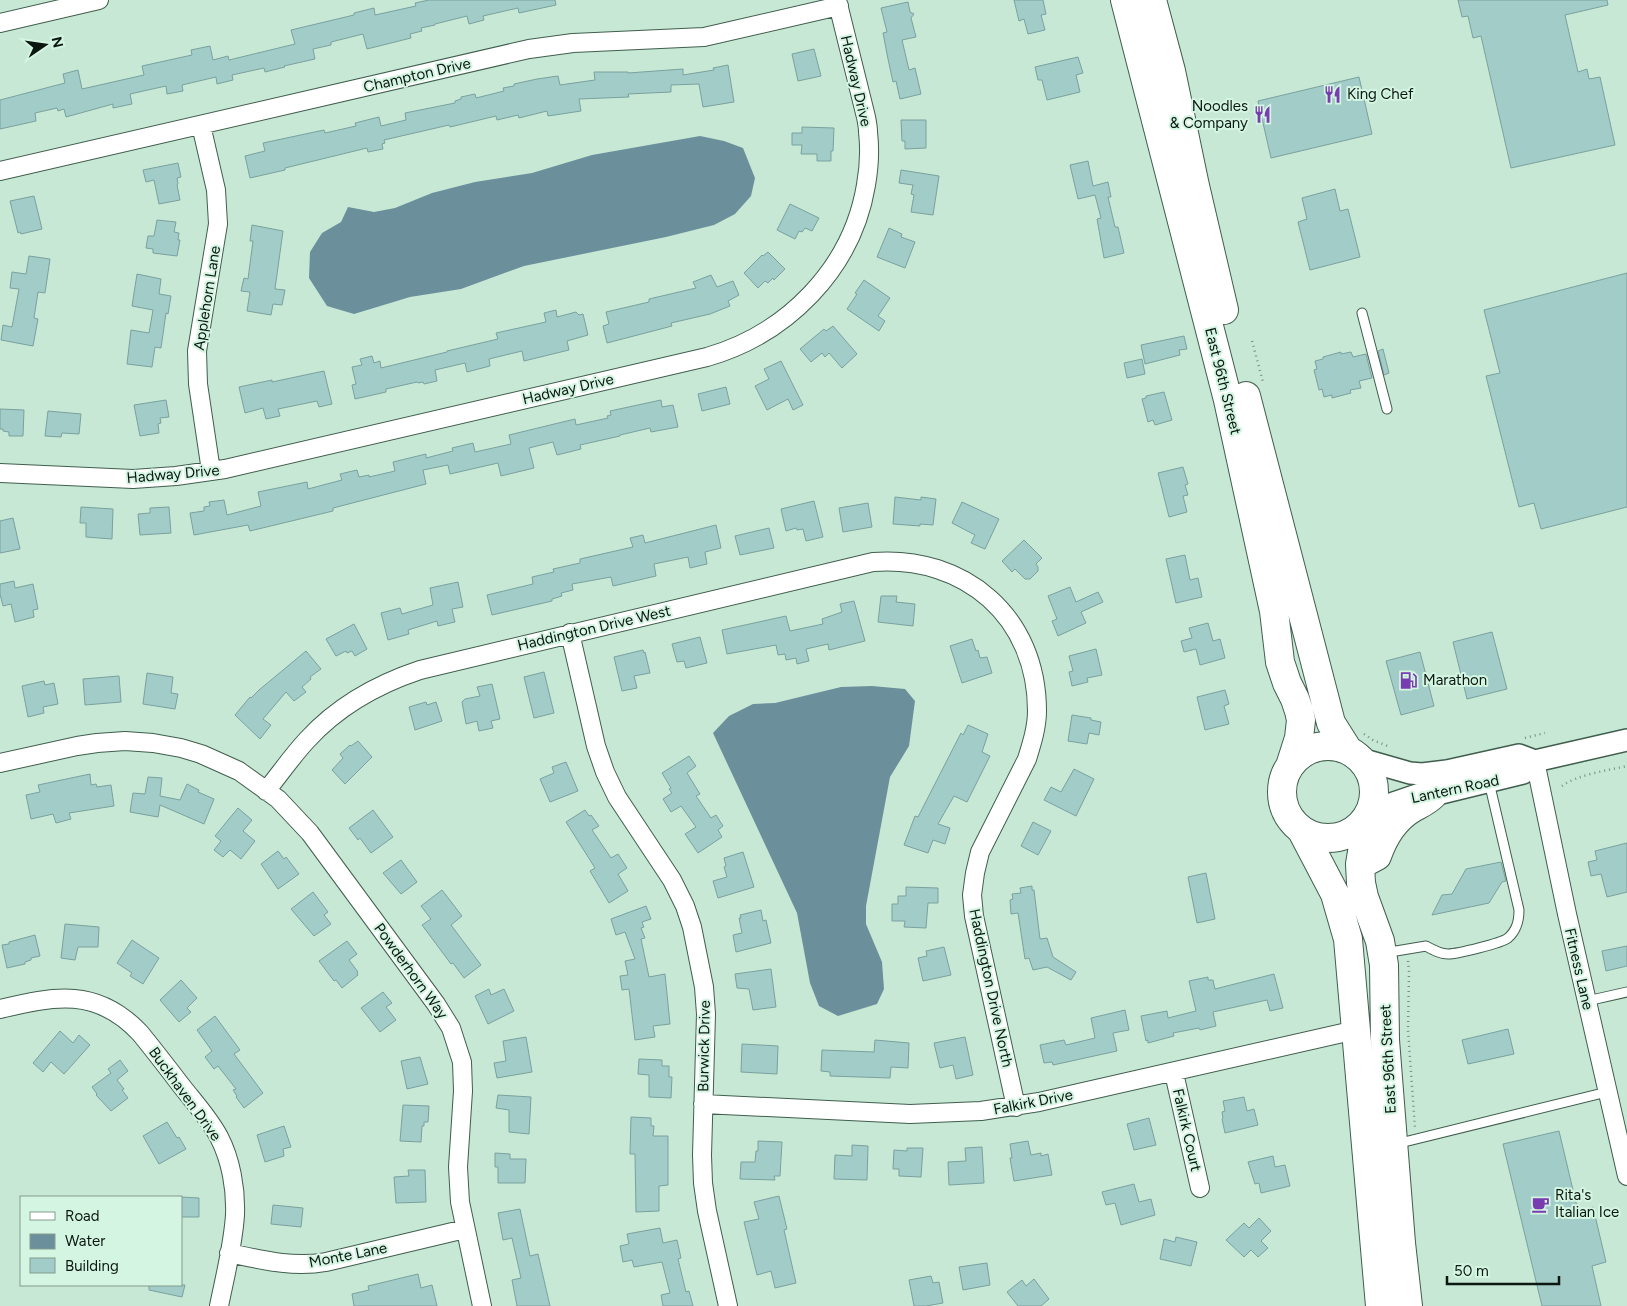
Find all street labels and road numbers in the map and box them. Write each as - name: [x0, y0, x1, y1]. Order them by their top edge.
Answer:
- street label: Hadway Drive: [837, 34, 875, 128]
- street label: Champton Drive: [362, 54, 472, 96]
- street label: Applehorn Lane: [190, 244, 224, 352]
- street label: East 96th Street: [1201, 326, 1245, 437]
- street label: Hadway Drive: [521, 370, 615, 408]
- street label: Hadway Drive: [126, 461, 220, 487]
- street label: Haddington Drive West: [516, 602, 673, 654]
- street label: Lantern Road: [1409, 771, 1501, 807]
- street label: Haddington Drive North: [965, 907, 1017, 1069]
- street label: Powderhorn Way: [370, 920, 452, 1023]
- street label: Fitness Lane: [1561, 926, 1597, 1012]
- street label: Burwick Drive: [694, 1000, 714, 1092]
- street label: East 96th Street: [1376, 1003, 1400, 1114]
- street label: Buckhaven Drive: [145, 1044, 225, 1144]
- street label: Falkirk Drive: [992, 1085, 1074, 1119]
- street label: Falkirk Court: [1169, 1087, 1205, 1173]
- street label: Monte Lane: [307, 1239, 389, 1271]

